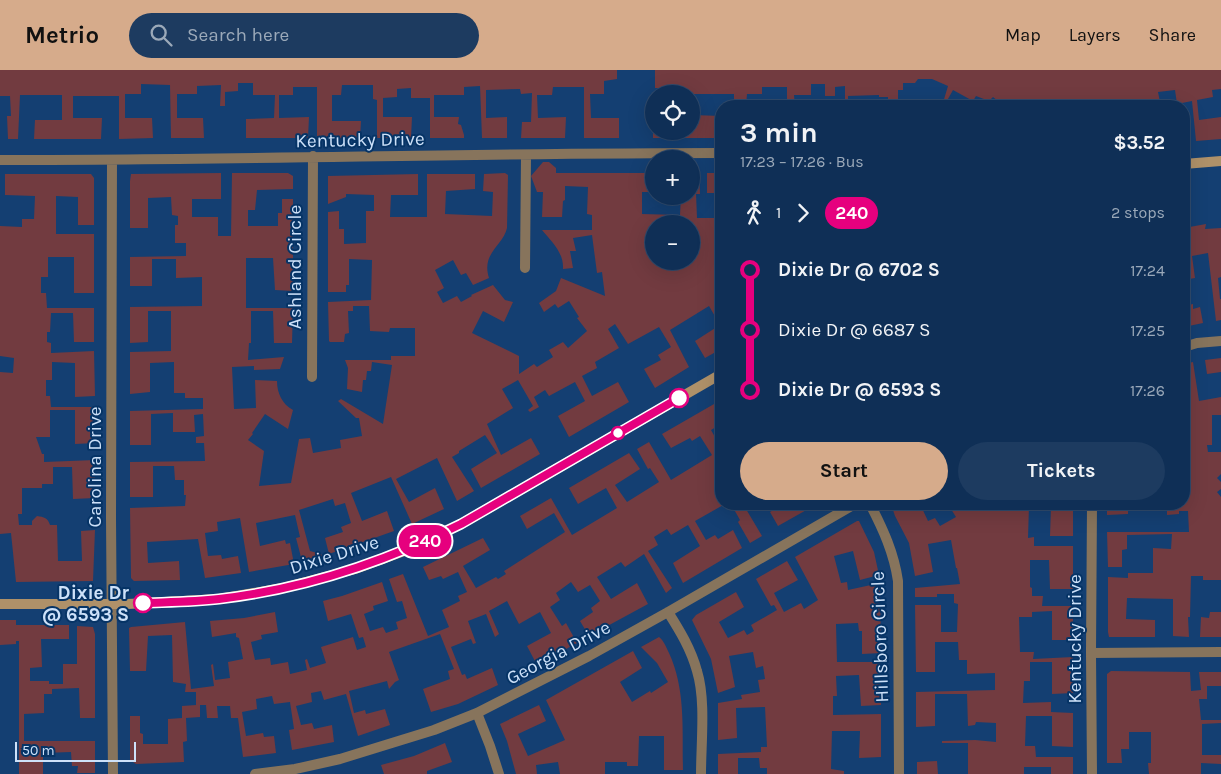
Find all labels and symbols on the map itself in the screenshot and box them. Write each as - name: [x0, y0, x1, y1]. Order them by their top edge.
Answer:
- street label: Kentucky Drive: [295, 128, 425, 152]
- street label: Ashland Circle: [284, 205, 306, 329]
- unlabelled marker: [669, 388, 689, 408]
- street label: Carolina Drive: [84, 406, 106, 528]
- unlabelled marker: [611, 426, 625, 440]
- line badge: 240: [396, 525, 454, 557]
- street label: Dixie Drive: [287, 531, 382, 579]
- street label: Hillsboro Circle: [867, 571, 893, 703]
- street label: Kentucky Drive: [1064, 574, 1086, 704]
- place label: Dixie Dr @ 6593 S: [42, 582, 130, 626]
- marker: Dixie Dr @ 6593 S: [133, 593, 153, 613]
- street label: Georgia Drive: [503, 616, 614, 690]
- scale bar: [15, 739, 136, 762]

